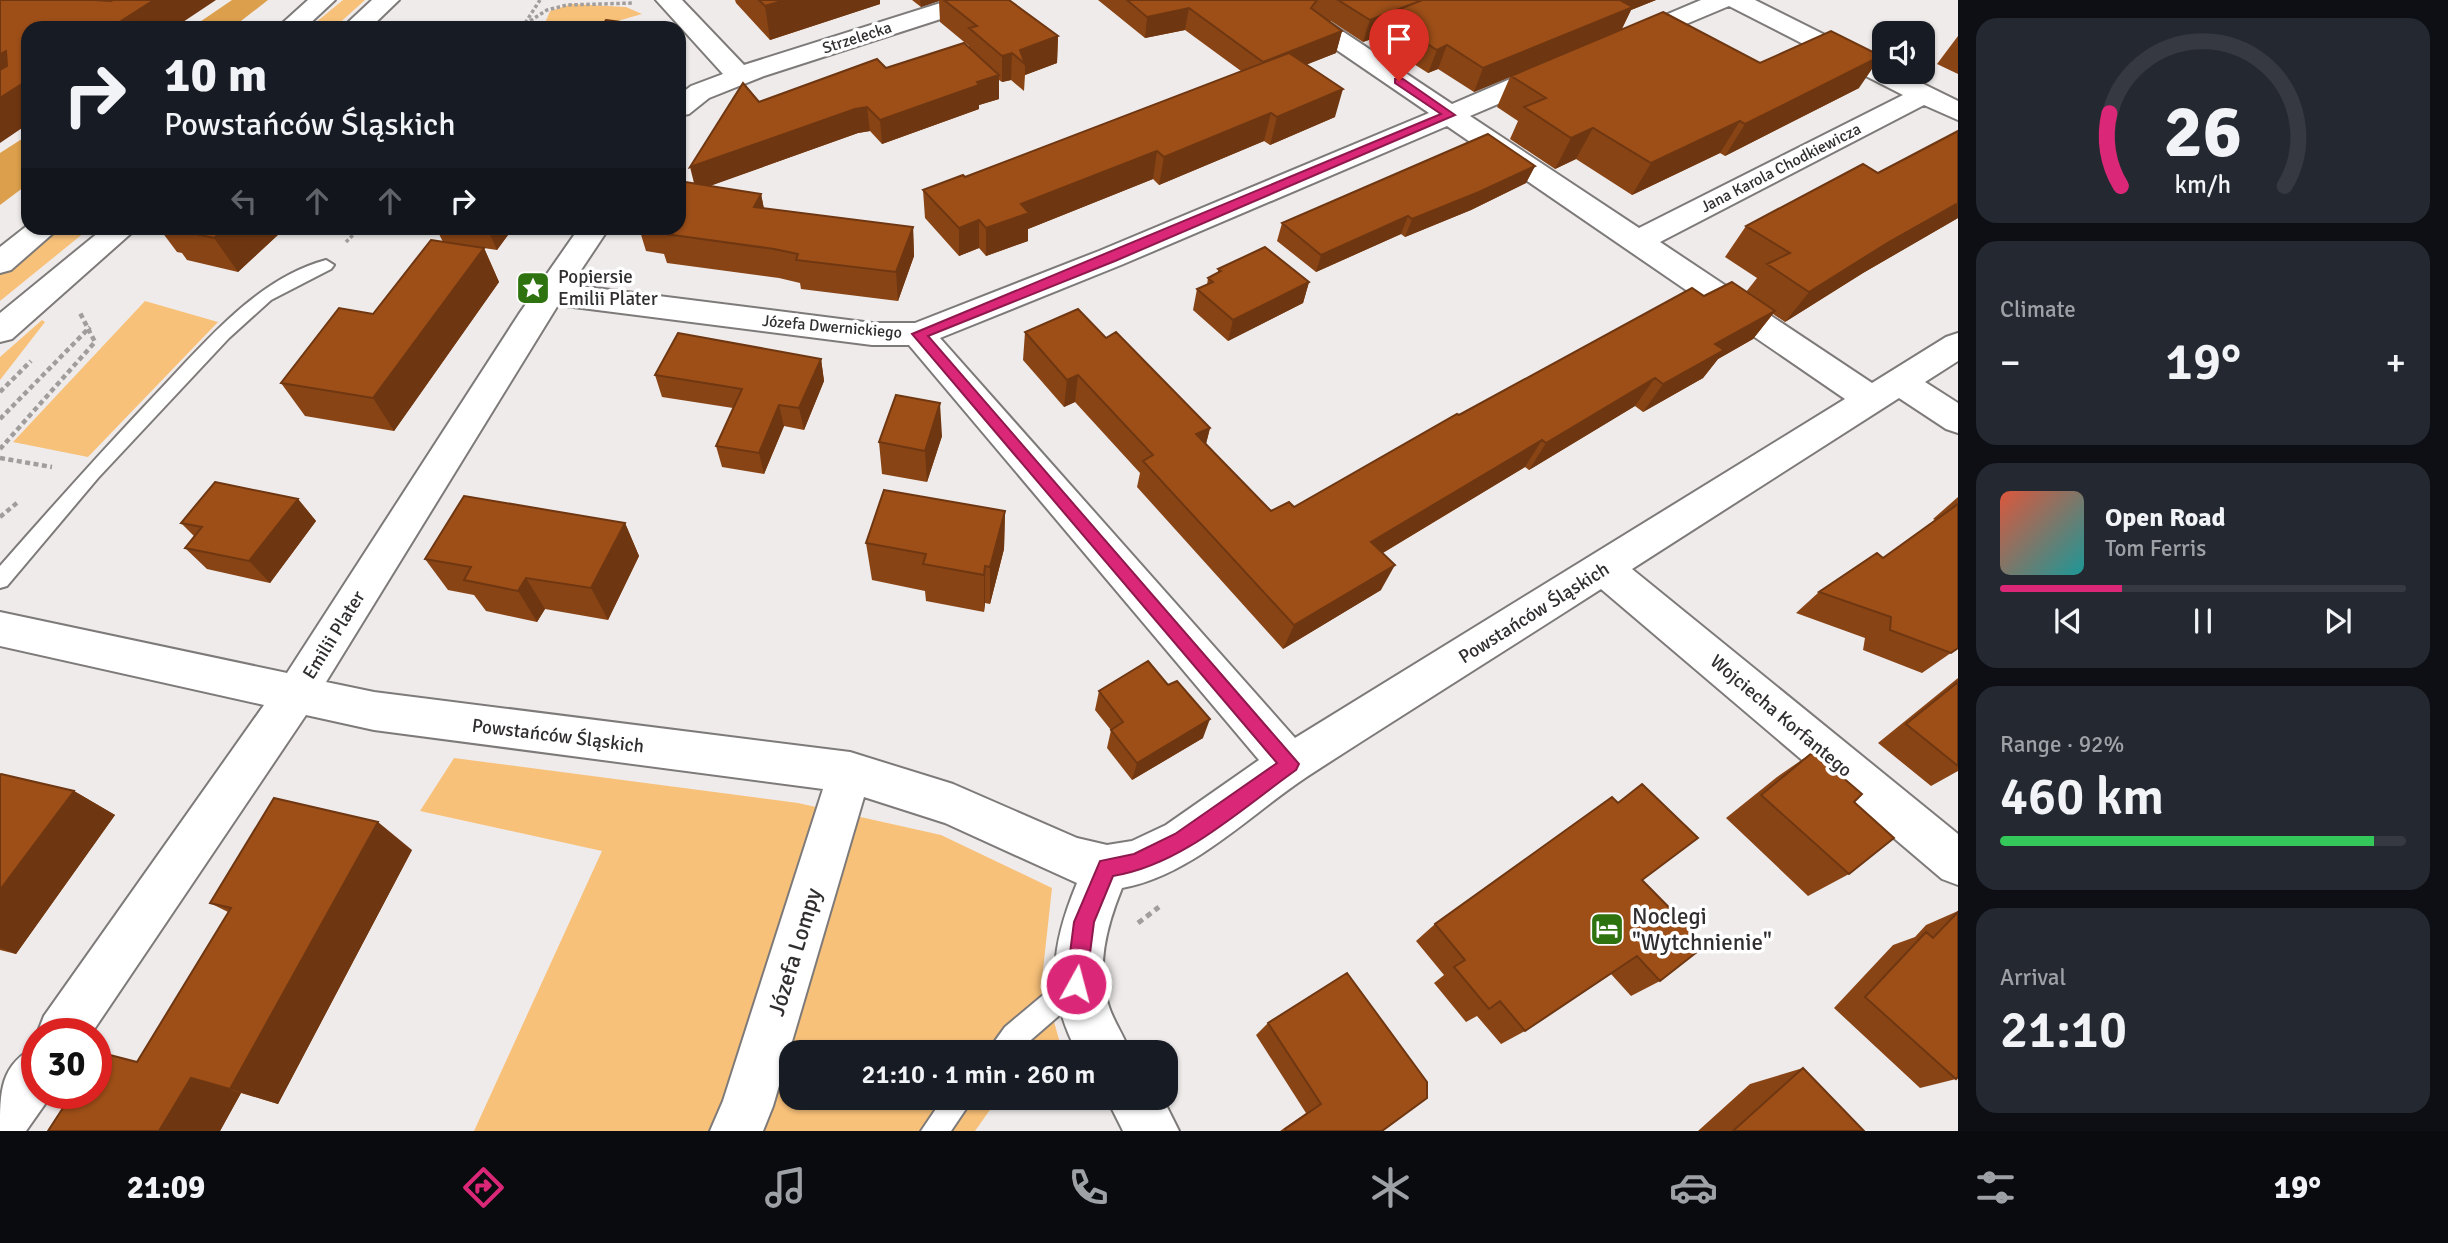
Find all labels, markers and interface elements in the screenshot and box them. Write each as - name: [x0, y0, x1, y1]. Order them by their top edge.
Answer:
- pin: [1369, 9, 1429, 81]
- street label: Strzelecka: [820, 17, 894, 59]
- icon: arrive: [1380, 20, 1418, 58]
- map controls: [1872, 21, 1935, 84]
- button: sound: [1872, 21, 1935, 84]
- text: 10 m: [164, 45, 267, 105]
- icon: right: [49, 49, 140, 140]
- text: 26: [2164, 89, 2242, 178]
- text: Powstańców Śląskich: [164, 105, 456, 144]
- street label: Jana Karola Chodkiewicza: [1697, 119, 1865, 217]
- text: km/h: [2175, 169, 2231, 200]
- icon: left: [225, 182, 263, 220]
- icon: ahead: [298, 182, 336, 220]
- icon: ahead: [371, 182, 409, 220]
- icon: right: [444, 182, 482, 220]
- place label: Popiersie Emilii Plater: [558, 265, 658, 311]
- place icon: Popiersie Emilii Plater: [514, 269, 552, 307]
- text: Climate: [2000, 295, 2076, 324]
- street label: Józefa Dwernickiego: [761, 311, 903, 343]
- text: 19°: [2165, 330, 2241, 394]
- text: −: [2000, 339, 2021, 386]
- text: +: [2385, 339, 2406, 386]
- text: Open Road: [2105, 502, 2226, 534]
- text: Tom Ferris: [2105, 534, 2206, 563]
- street label: Powstańców Śląskich: [1454, 557, 1614, 669]
- street label: Emilii Plater: [297, 586, 371, 684]
- icon: previous: [2049, 602, 2087, 640]
- icon: pause: [2184, 602, 2222, 640]
- icon: next: [2319, 602, 2357, 640]
- street label: Wojciecha Korfantego: [1705, 650, 1857, 783]
- street label: Powstańców Śląskich: [471, 714, 645, 758]
- text: Range · 92%: [2000, 730, 2124, 759]
- text: 460 km: [2000, 765, 2164, 829]
- street label: Józefa Lompy: [762, 884, 828, 1020]
- place label: Noclegi "Wytchnienie": [1632, 902, 1772, 957]
- hotel icon: Noclegi "Wytchnienie": [1588, 910, 1626, 948]
- position arrow: [1039, 947, 1113, 1021]
- text: Arrival: [2000, 963, 2066, 992]
- text: 21:10: [2000, 998, 2127, 1062]
- speed limit sign: 30: [21, 1018, 112, 1109]
- text: 21:10 · 1 min · 260 m: [862, 1059, 1095, 1091]
- icon: directions: [459, 1163, 508, 1212]
- icon: music: [761, 1163, 810, 1212]
- icon: phone: [1064, 1163, 1113, 1212]
- icon: climate: [1366, 1163, 1415, 1212]
- icon: car: [1669, 1163, 1718, 1212]
- icon: filters: [1971, 1163, 2020, 1212]
- text: 21:09: [127, 1168, 205, 1207]
- text: 19°: [2274, 1168, 2321, 1207]

